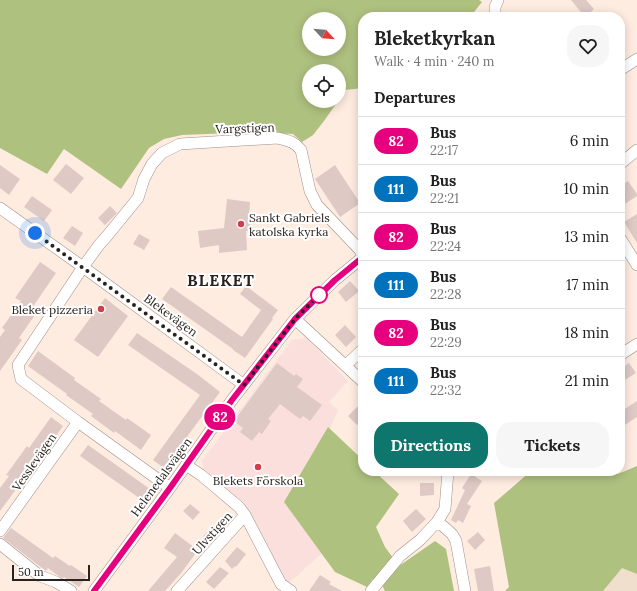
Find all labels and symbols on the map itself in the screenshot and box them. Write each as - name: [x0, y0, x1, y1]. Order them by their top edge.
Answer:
- north arrow: [302, 12, 346, 56]
- street label: Vargstigen: [214, 119, 275, 137]
- place label: Sankt Gabriels katolska kyrka: [249, 210, 330, 239]
- marker: Sankt Gabriels katolska kyrka: [236, 219, 246, 229]
- your location: [25, 223, 45, 243]
- district label: BLEKET: [187, 270, 255, 290]
- unlabelled marker: [310, 286, 328, 304]
- street label: Blekevägen: [141, 291, 201, 339]
- place label: Bleket pizzeria: [11, 302, 93, 317]
- marker: Bleket pizzeria: [96, 304, 106, 314]
- line badge: 82: [202, 404, 238, 430]
- street label: Vesslevägen: [8, 430, 59, 495]
- street label: Helenedalsvägen: [127, 435, 195, 519]
- marker: Blekets Förskola: [253, 462, 263, 472]
- place label: Blekets Förskola: [213, 473, 303, 488]
- street label: Ulvstigen: [189, 509, 235, 557]
- scale bar: [12, 563, 90, 582]

